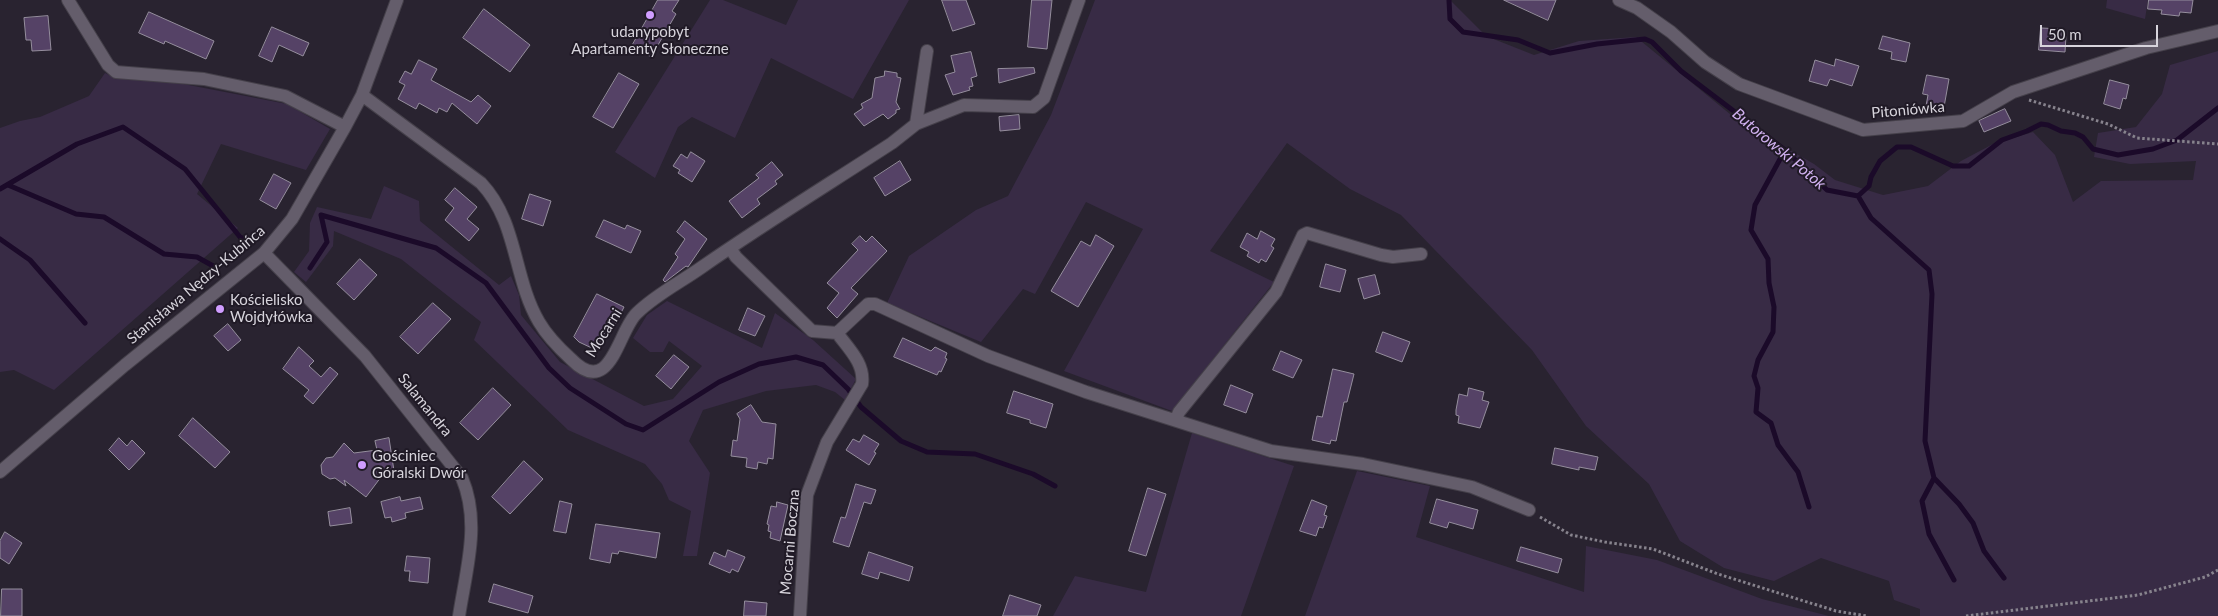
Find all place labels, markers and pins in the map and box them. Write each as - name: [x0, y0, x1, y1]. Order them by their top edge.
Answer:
- marker: udanypobyt Apartamenty Słoneczne: [644, 9, 656, 21]
- place label: udanypobyt Apartamenty Słoneczne: [571, 23, 729, 58]
- place label: Kościelisko Wojdyłówka: [230, 291, 313, 326]
- marker: Kościelisko Wojdyłówka: [214, 303, 226, 315]
- place label: Gościniec Góralski Dwór: [372, 447, 466, 482]
- marker: Gościniec Góralski Dwór: [356, 459, 368, 471]

